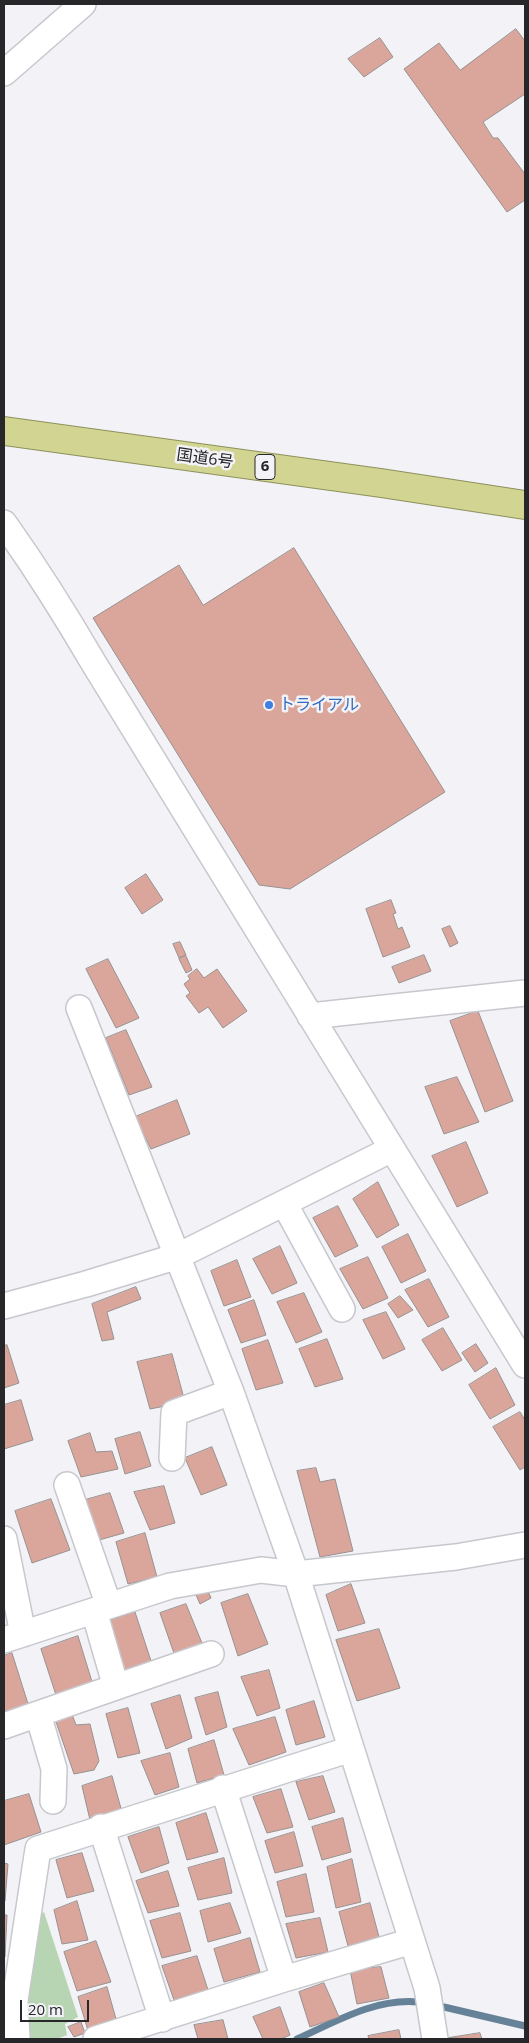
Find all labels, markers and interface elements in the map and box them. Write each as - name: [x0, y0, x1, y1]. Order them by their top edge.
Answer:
- street label: 国道6号: [175, 446, 235, 472]
- road number: 6: [255, 454, 275, 480]
- place label: トライアル: [279, 695, 359, 715]
- marker: トライアル: [263, 699, 275, 711]
- scale bar: [22, 1990, 91, 2022]
- text: 20 m: [28, 1999, 63, 2019]

